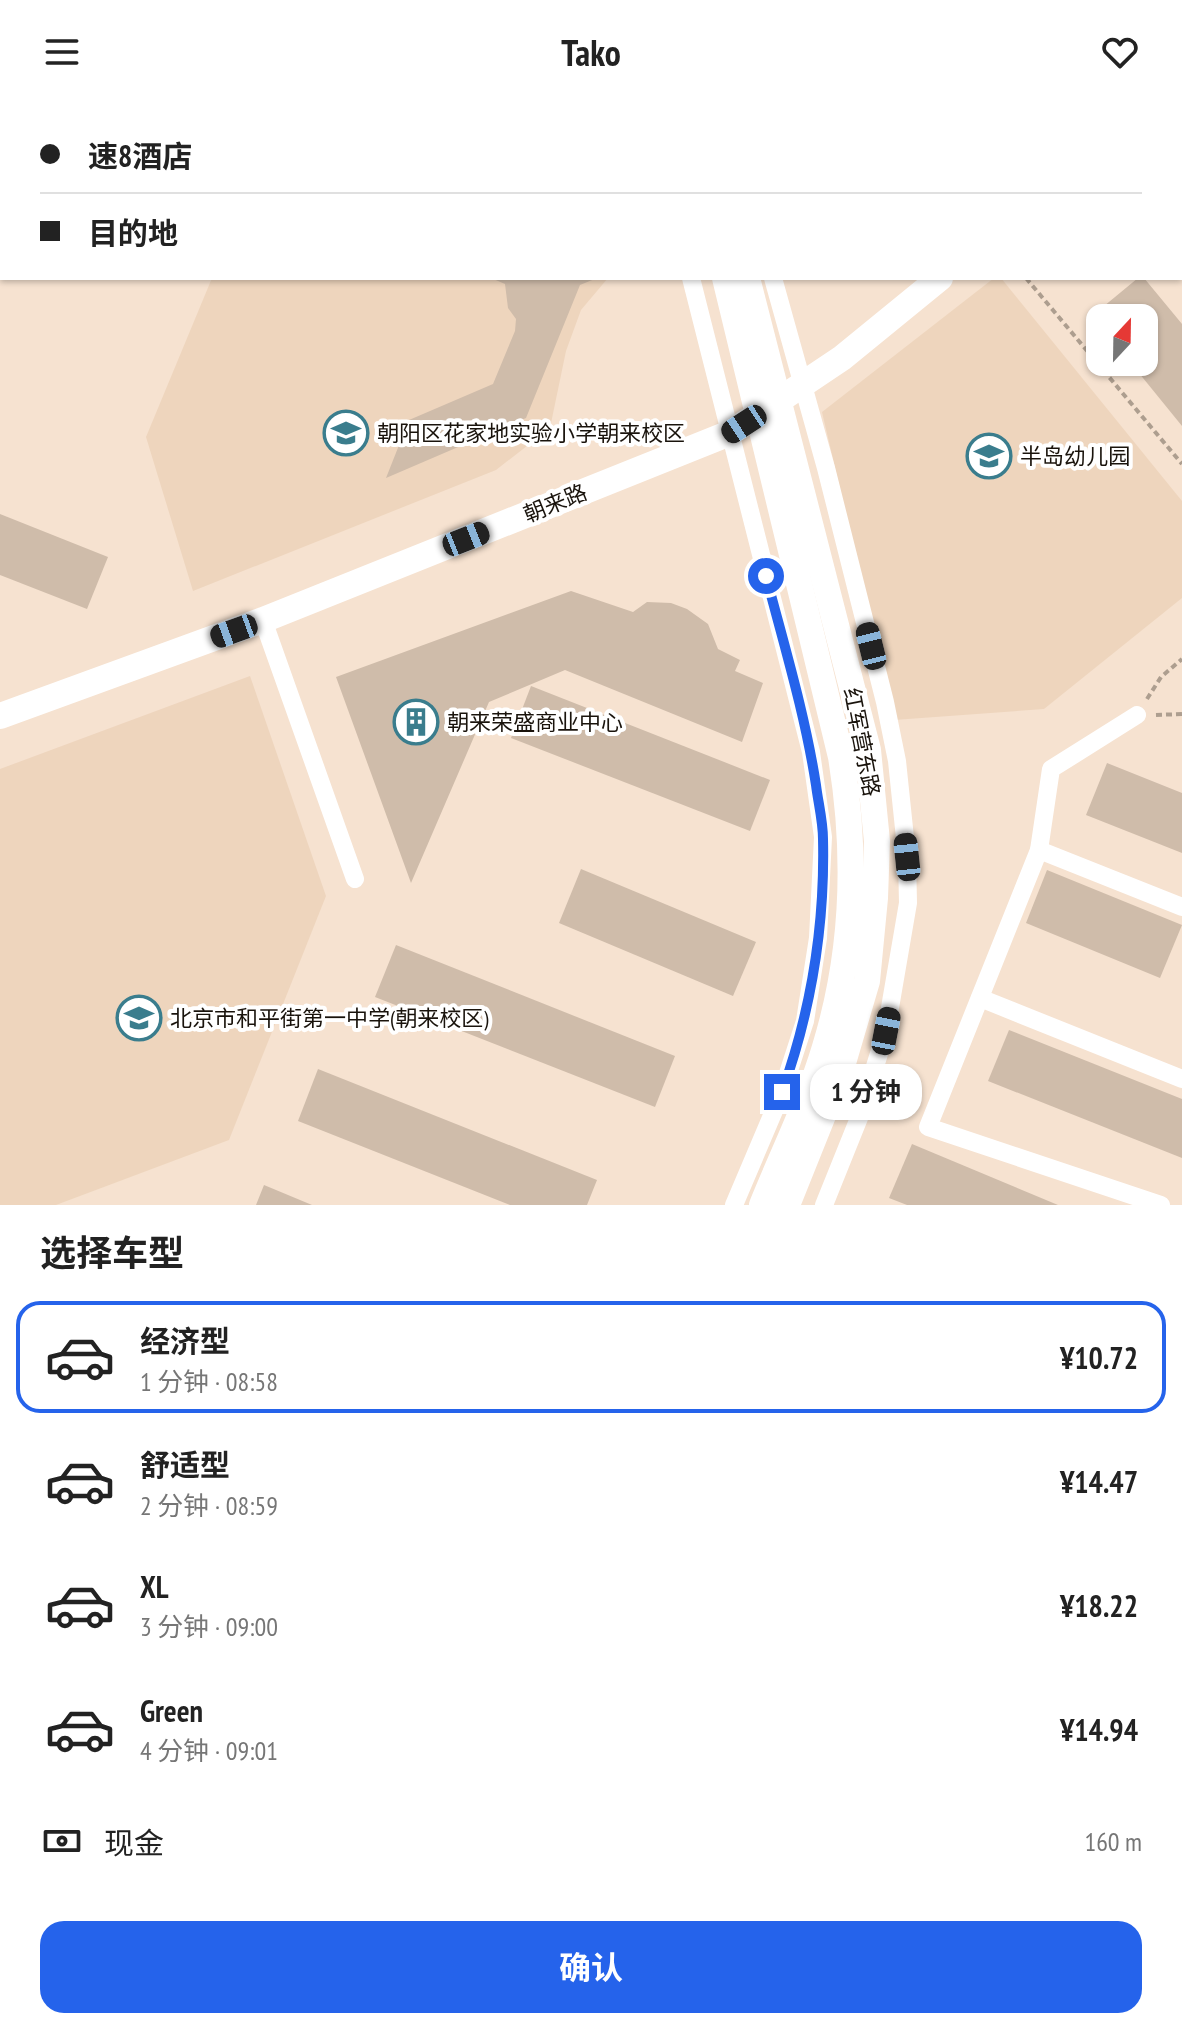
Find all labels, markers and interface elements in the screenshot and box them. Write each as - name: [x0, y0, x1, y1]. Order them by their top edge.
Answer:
- text: Tako: [561, 29, 621, 76]
- icon: menu: [40, 30, 84, 74]
- icon: heart: [1098, 30, 1142, 74]
- text: 速8酒店: [88, 136, 192, 175]
- text: 目的地: [88, 213, 178, 252]
- north arrow: [1086, 304, 1158, 376]
- map controls: [1086, 304, 1158, 376]
- car: [717, 401, 771, 447]
- school or university icon: 朝阳区花家地实验小学朝来校区: [322, 409, 370, 457]
- place label: 朝阳区花家地实验小学朝来校区: [377, 419, 685, 447]
- school or university icon: 半岛幼儿园: [965, 432, 1013, 480]
- place label: 半岛幼儿园: [1020, 442, 1130, 470]
- street label: 朝来路: [519, 478, 591, 528]
- car: [439, 519, 493, 559]
- route start: [748, 558, 784, 594]
- car: [207, 612, 261, 650]
- car: [854, 620, 888, 672]
- street label: 红军营东路: [838, 685, 886, 799]
- building icon: 朝来荣盛商业中心: [392, 698, 440, 746]
- place label: 朝来荣盛商业中心: [447, 708, 623, 736]
- car: [893, 832, 921, 882]
- school or university icon: 北京市和平街第一中学(朝来校区): [115, 994, 163, 1042]
- place label: 北京市和平街第一中学(朝来校区): [170, 1004, 489, 1032]
- car: [870, 1005, 902, 1057]
- callout: 1 分钟: [810, 1064, 922, 1120]
- route end: [764, 1074, 800, 1110]
- text: 1 分钟: [831, 1075, 901, 1108]
- text: 选择车型: [40, 1229, 184, 1276]
- icon: car: [44, 1321, 116, 1393]
- text: 经济型: [140, 1321, 230, 1360]
- text: ¥10.72: [1060, 1338, 1138, 1377]
- text: 1 分钟 · 08:58: [140, 1365, 278, 1398]
- icon: car: [44, 1445, 116, 1517]
- text: 舒适型: [140, 1445, 230, 1484]
- text: ¥14.47: [1060, 1462, 1138, 1501]
- text: 2 分钟 · 08:59: [140, 1489, 278, 1522]
- text: XL: [140, 1567, 169, 1606]
- icon: car: [44, 1569, 116, 1641]
- text: ¥18.22: [1060, 1586, 1138, 1625]
- text: 3 分钟 · 09:00: [140, 1610, 278, 1643]
- text: Green: [140, 1691, 203, 1730]
- icon: car: [44, 1693, 116, 1765]
- text: ¥14.94: [1060, 1710, 1138, 1749]
- text: 4 分钟 · 09:01: [140, 1734, 278, 1767]
- icon: cash: [40, 1819, 84, 1863]
- text: 现金: [104, 1823, 164, 1862]
- text: 160 m: [1084, 1825, 1142, 1858]
- button: 确认: [40, 1921, 1142, 2013]

